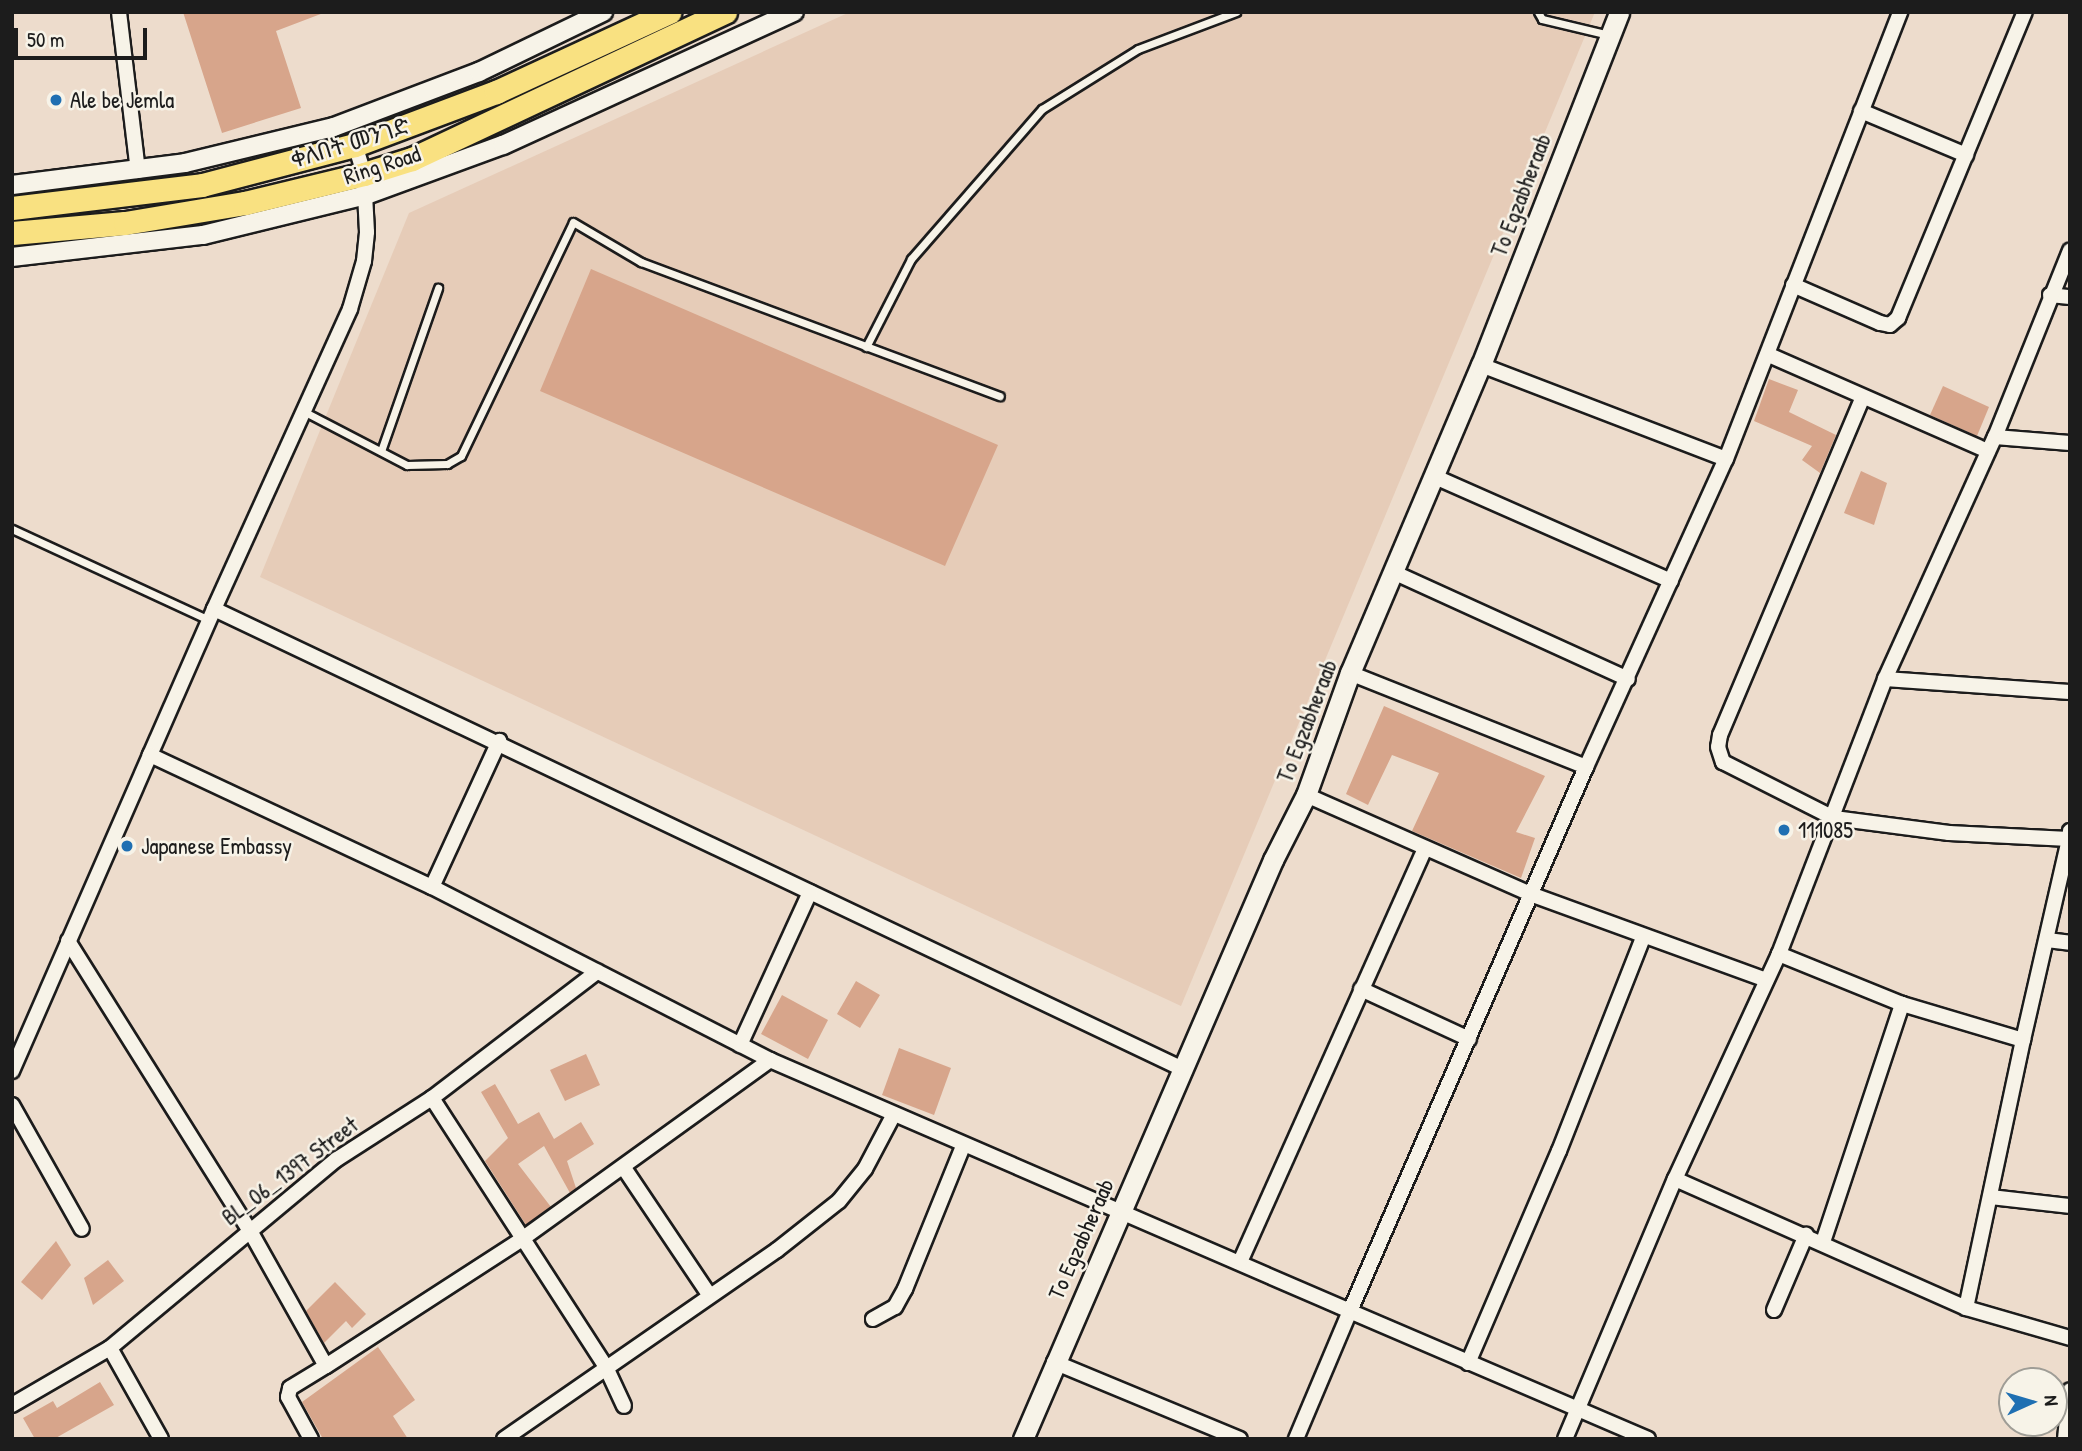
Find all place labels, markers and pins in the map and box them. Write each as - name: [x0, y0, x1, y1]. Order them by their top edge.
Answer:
- place label: Ale be Jemla: [70, 86, 174, 114]
- marker: Ale be Jemla: [48, 92, 64, 108]
- place label: 111085: [1798, 816, 1853, 844]
- marker: 111085: [1776, 822, 1792, 838]
- place label: Japanese Embassy: [141, 832, 292, 860]
- marker: Japanese Embassy: [119, 838, 135, 854]

